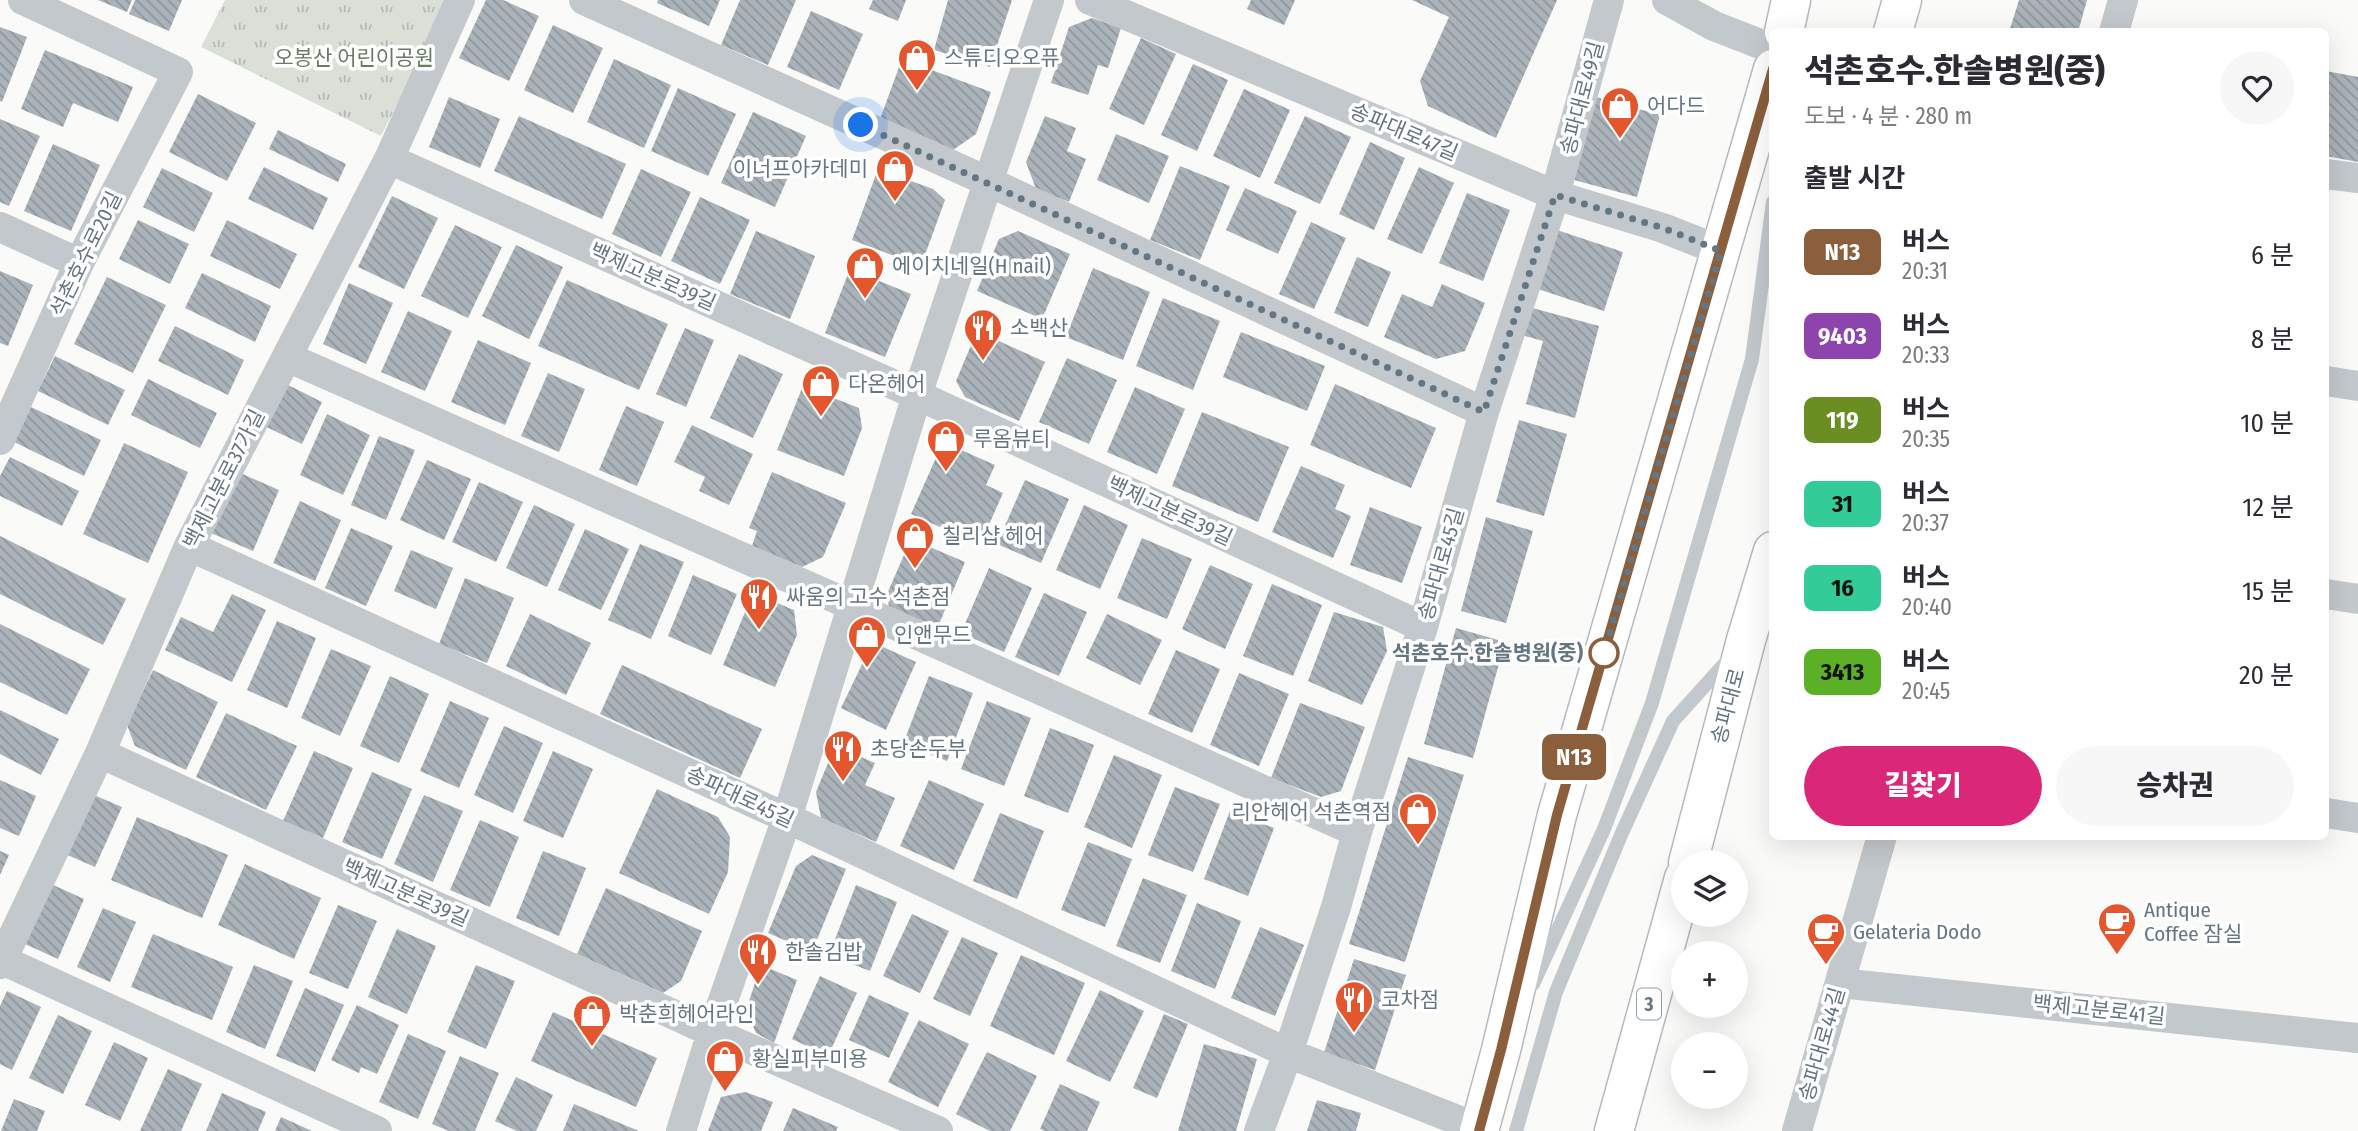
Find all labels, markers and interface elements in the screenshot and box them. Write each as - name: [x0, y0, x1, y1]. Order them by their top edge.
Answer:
- shop icon: 스튜디오오퓨: [896, 37, 938, 92]
- street label: 송파대로49길: [1554, 38, 1610, 158]
- park label: 오봉산 어린이공원: [274, 45, 434, 71]
- place label: 스튜디오오퓨: [944, 45, 1060, 71]
- text: 석촌호수.한솔병원(중): [1804, 51, 2105, 91]
- button: heart: [2220, 51, 2294, 125]
- shop icon: 어다드: [1599, 85, 1641, 140]
- place label: 어다드: [1647, 93, 1705, 119]
- street label: 송파대로47길: [1346, 98, 1462, 166]
- text: 도보 · 4 분 · 280 m: [1804, 102, 1972, 130]
- your location: [843, 107, 878, 142]
- shop icon: 이너프아카데미: [874, 148, 916, 203]
- place label: 이너프아카데미: [733, 156, 868, 182]
- text: 출발 시간: [1804, 163, 1905, 194]
- street label: 석촌호수로20길: [44, 187, 128, 321]
- text: 버스: [1902, 226, 1950, 257]
- street label: 백제고분로39길: [586, 238, 720, 316]
- text: N13: [1825, 238, 1860, 266]
- text: 6 분: [2251, 240, 2294, 271]
- shop icon: 에이치네일(H nail): [844, 245, 886, 300]
- place label: 에이치네일(H nail): [892, 253, 1051, 279]
- text: 20:31: [1902, 257, 1948, 285]
- restaurant icon: 소백산: [962, 307, 1004, 362]
- text: 버스: [1902, 310, 1950, 341]
- place label: 소백산: [1010, 315, 1068, 341]
- text: 9403: [1818, 322, 1867, 350]
- text: 8 분: [2251, 324, 2294, 355]
- text: 20:33: [1902, 341, 1950, 369]
- shop icon: 다온헤어: [800, 363, 842, 418]
- place label: 다온헤어: [848, 371, 925, 397]
- text: 버스: [1902, 394, 1950, 425]
- street label: 백제고분로37가길: [178, 405, 270, 553]
- text: 119: [1826, 406, 1859, 434]
- text: 10 분: [2240, 408, 2294, 439]
- shop icon: 루옴뷰티: [925, 418, 967, 473]
- text: 20:35: [1902, 425, 1950, 453]
- place label: 루옴뷰티: [973, 426, 1050, 452]
- street label: 백제고분로39길: [1103, 471, 1237, 551]
- text: 버스: [1902, 478, 1950, 509]
- text: 31: [1832, 490, 1853, 518]
- text: 12 분: [2242, 492, 2294, 523]
- street label: 송파대로45길: [1412, 505, 1470, 623]
- text: 20:37: [1902, 509, 1949, 537]
- shop icon: 칠리샵 헤어: [894, 515, 936, 570]
- place label: 칠리샵 헤어: [942, 523, 1044, 549]
- text: 버스: [1902, 562, 1950, 593]
- text: 16: [1831, 574, 1854, 602]
- restaurant icon: 싸움의 고수 석촌점: [738, 576, 780, 631]
- text: 15 분: [2242, 576, 2294, 607]
- place label: 싸움의 고수 석촌점: [786, 584, 950, 610]
- text: 20:40: [1902, 593, 1952, 621]
- shop icon: 인앤무드: [846, 614, 888, 669]
- place label: 인앤무드: [894, 622, 971, 648]
- marker: 석촌호수.한솔병원(중): [1589, 638, 1619, 668]
- place label: 석촌호수.한솔병원(중): [1392, 640, 1583, 666]
- text: 버스: [1902, 646, 1950, 677]
- text: 3413: [1821, 658, 1864, 686]
- text: 20 분: [2239, 660, 2294, 691]
- street label: 송파대로: [1705, 665, 1751, 747]
- text: 20:45: [1902, 677, 1950, 705]
- restaurant icon: 초당손두부: [822, 728, 864, 783]
- line badge: N13: [1534, 734, 1614, 780]
- place label: 초당손두부: [870, 736, 967, 762]
- text: N13: [1556, 743, 1592, 771]
- button: 길찾기: [1804, 746, 2042, 826]
- button: 승차권: [2056, 746, 2294, 826]
- street label: 송파대로45길: [682, 761, 798, 833]
- shop icon: 리안헤어 석촌역점: [1397, 791, 1439, 846]
- place label: 리안헤어 석촌역점: [1232, 799, 1391, 825]
- map controls: [1671, 850, 1748, 1109]
- button: layers: [1671, 850, 1748, 927]
- street label: 백제고분로39길: [339, 854, 473, 932]
- place label: Antique Coffee 잠실: [2144, 897, 2242, 947]
- cafe icon: Antique Coffee 잠실: [2096, 901, 2138, 956]
- cafe icon: Gelateria Dodo: [1805, 911, 1847, 966]
- place label: Gelateria Dodo: [1853, 919, 1981, 945]
- restaurant icon: 한솔김밥: [737, 931, 779, 986]
- place label: 한솔김밥: [785, 939, 862, 965]
- button: +: [1671, 941, 1748, 1018]
- restaurant icon: 코차점: [1333, 979, 1375, 1034]
- street label: 송파대로44길: [1793, 984, 1851, 1104]
- place label: 코차점: [1381, 987, 1439, 1013]
- road number: 3: [1637, 988, 1661, 1020]
- street label: 백제고분로41길: [2031, 990, 2167, 1030]
- shop icon: 박춘희헤어라인: [571, 993, 613, 1048]
- place label: 박춘희헤어라인: [619, 1001, 754, 1027]
- button: −: [1671, 1032, 1748, 1109]
- shop icon: 황실피부미용: [704, 1038, 746, 1093]
- place label: 황실피부미용: [752, 1046, 868, 1072]

